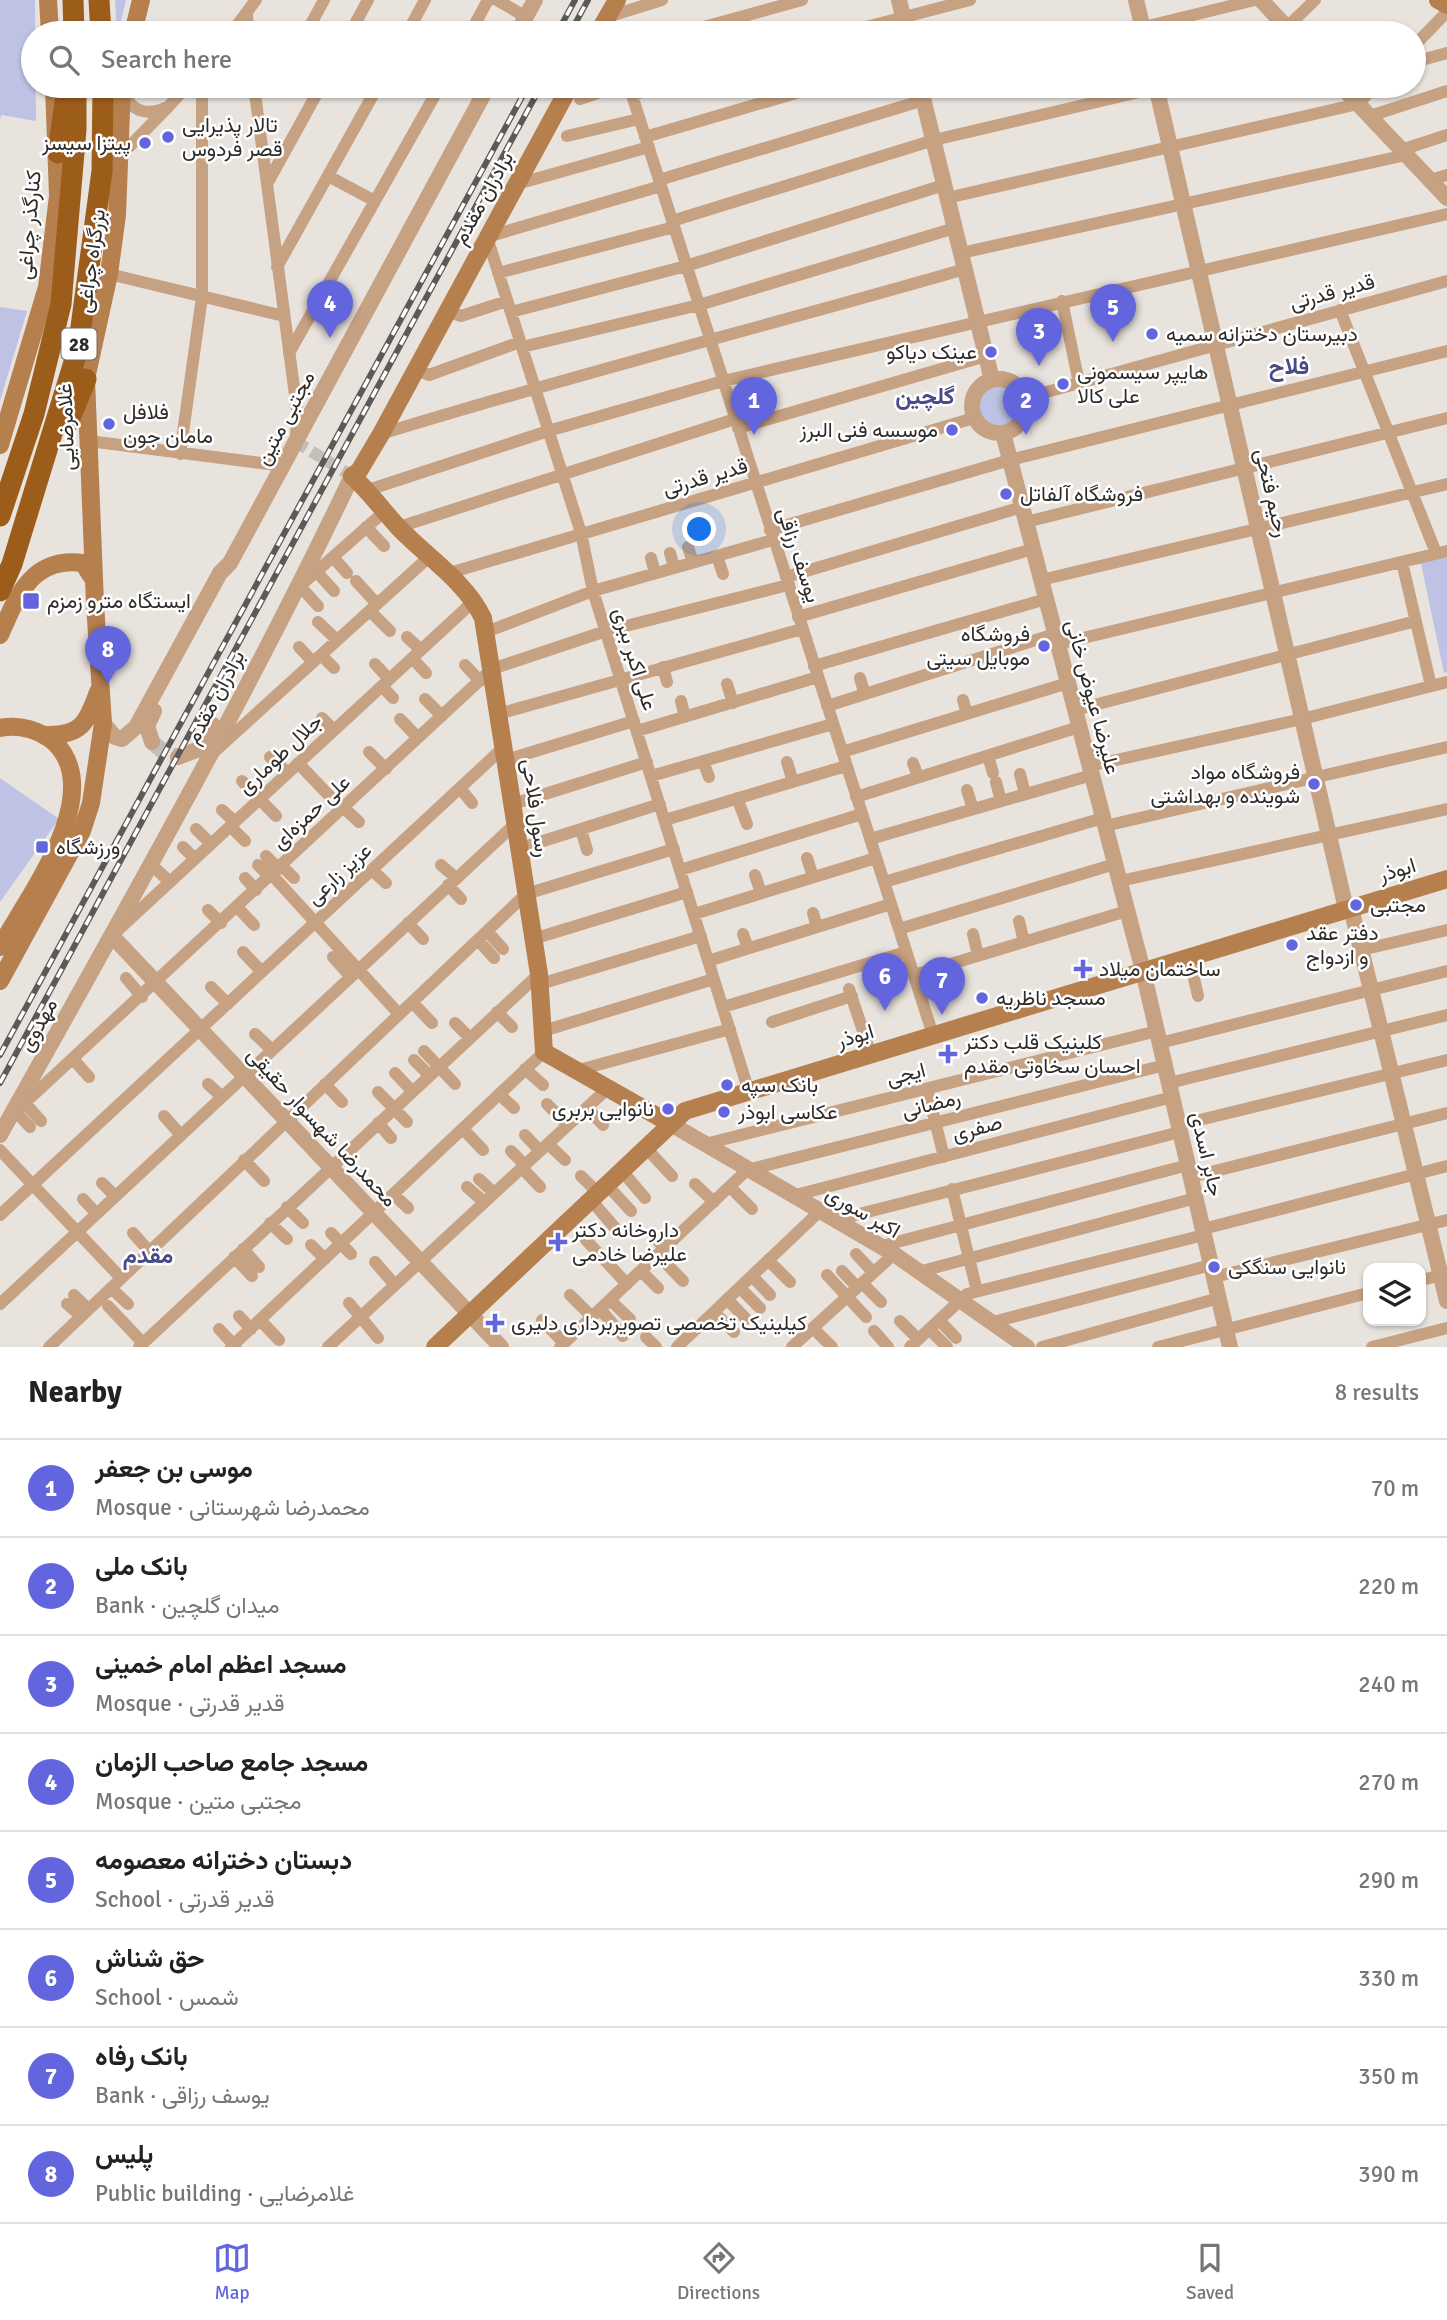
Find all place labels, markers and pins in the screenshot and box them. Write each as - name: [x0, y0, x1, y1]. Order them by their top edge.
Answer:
- place label: تالار پذیرایی قصر فردوس: [182, 112, 283, 162]
- marker: تالار پذیرایی قصر فردوس: [160, 129, 176, 145]
- place label: پیتزا سیسز: [41, 130, 131, 157]
- marker: پیتزا سیسز: [137, 135, 153, 151]
- pin: 4: [307, 280, 353, 338]
- pin: 5: [1090, 284, 1136, 342]
- pin: 3: [1016, 308, 1062, 366]
- place label: دبیرستان دخترانه سمیه: [1166, 321, 1358, 347]
- marker: دبیرستان دخترانه سمیه: [1144, 326, 1160, 342]
- place label: عینک دیاکو: [886, 339, 977, 365]
- marker: عینک دیاکو: [983, 344, 999, 360]
- place label: هایپر سیسمونی علی کالا: [1077, 359, 1208, 409]
- marker: هایپر سیسمونی علی کالا: [1055, 376, 1071, 392]
- pin: 1: [731, 377, 777, 435]
- pin: 2: [1003, 377, 1049, 435]
- place label: فلافل مامان جون: [123, 399, 213, 449]
- marker: فلافل مامان جون: [101, 416, 117, 432]
- place label: موسسه فنی البرز: [799, 417, 938, 443]
- marker: موسسه فنی البرز: [944, 422, 960, 438]
- place label: فروشگاه آلفاتل: [1020, 481, 1143, 507]
- marker: فروشگاه آلفاتل: [998, 486, 1014, 502]
- place label: ایستگاه مترو زمزم: [47, 588, 191, 615]
- marker: ایستگاه مترو زمزم: [21, 591, 41, 611]
- place label: فروشگاه موبایل سیتی: [926, 621, 1030, 671]
- pin: 8: [85, 626, 131, 684]
- marker: فروشگاه موبایل سیتی: [1036, 638, 1052, 654]
- place label: فروشگاه مواد شوینده و بهداشتی: [1151, 759, 1300, 809]
- marker: فروشگاه مواد شوینده و بهداشتی: [1306, 776, 1322, 792]
- place label: ورزشگاه: [56, 834, 120, 860]
- marker: ورزشگاه: [34, 839, 50, 855]
- place label: مجتبی: [1370, 892, 1426, 918]
- marker: مجتبی: [1348, 897, 1364, 913]
- place label: دفتر عقد و ازدواج: [1306, 920, 1378, 971]
- marker: دفتر عقد و ازدواج: [1284, 937, 1300, 953]
- pin: 6: [862, 953, 908, 1011]
- place label: ساختمان میلاد: [1099, 956, 1221, 982]
- pin: 7: [919, 957, 965, 1015]
- marker: ساختمان میلاد: [1073, 959, 1093, 979]
- place label: مسجد ناظریه: [996, 985, 1106, 1011]
- marker: مسجد ناظریه: [974, 990, 990, 1006]
- place label: کلینیک قلب دکتر احسان سخاوتی مقدم: [963, 1029, 1141, 1080]
- marker: کلینیک قلب دکتر احسان سخاوتی مقدم: [938, 1044, 958, 1064]
- place label: بانک سپه: [741, 1072, 818, 1099]
- marker: بانک سپه: [719, 1077, 735, 1093]
- place label: نانوایی بربری: [552, 1096, 654, 1122]
- place label: عکاسی ابوذر: [737, 1099, 838, 1125]
- marker: نانوایی بربری: [660, 1101, 676, 1117]
- marker: عکاسی ابوذر: [716, 1104, 732, 1120]
- place label: داروخانه دکتر علیرضا خادمی: [571, 1217, 687, 1267]
- marker: داروخانه دکتر علیرضا خادمی: [550, 1234, 566, 1250]
- place label: نانوایی سنگکی: [1228, 1254, 1346, 1280]
- marker: نانوایی سنگکی: [1206, 1259, 1222, 1275]
- place label: کیلینیک تخصصی تصویربرداری دلیری: [511, 1310, 807, 1336]
- marker: کیلینیک تخصصی تصویربرداری دلیری: [485, 1313, 505, 1333]

